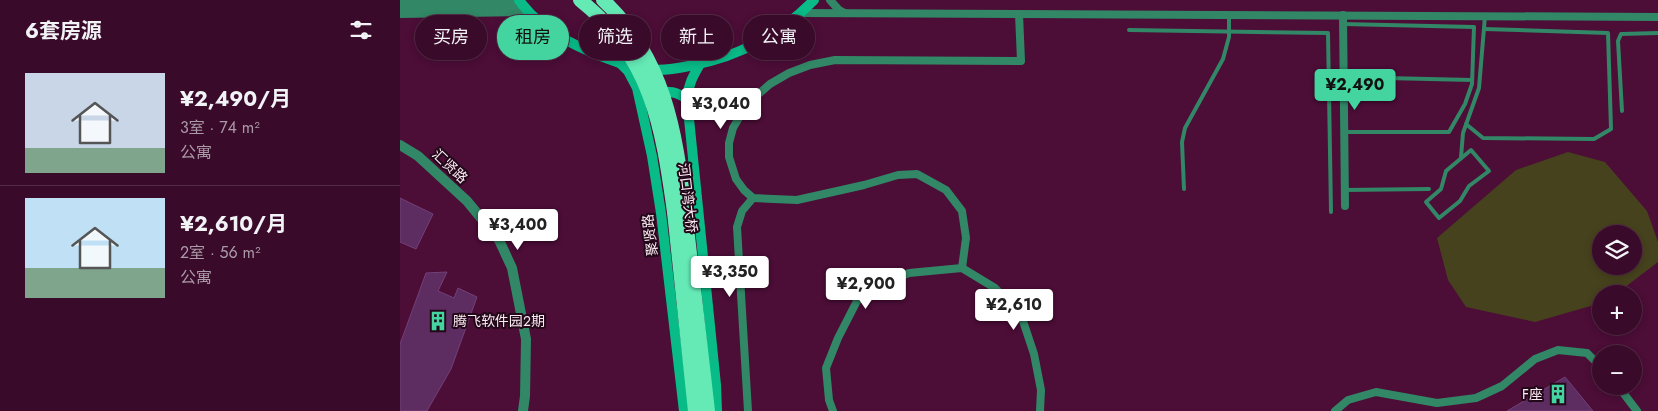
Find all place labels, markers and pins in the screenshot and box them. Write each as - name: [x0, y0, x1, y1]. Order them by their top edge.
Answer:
- pin: ¥2,490: [1314, 68, 1396, 111]
- pin: ¥3,040: [680, 88, 762, 130]
- pin: ¥3,400: [477, 208, 559, 251]
- pin: ¥3,350: [689, 256, 771, 298]
- pin: ¥2,900: [825, 268, 907, 310]
- pin: ¥2,610: [973, 288, 1055, 331]
- building icon: 腾飞软件园2期: [427, 310, 449, 332]
- place label: 腾飞软件园2期: [453, 311, 545, 331]
- building icon: F座: [1547, 383, 1569, 405]
- place label: F座: [1522, 384, 1543, 404]

